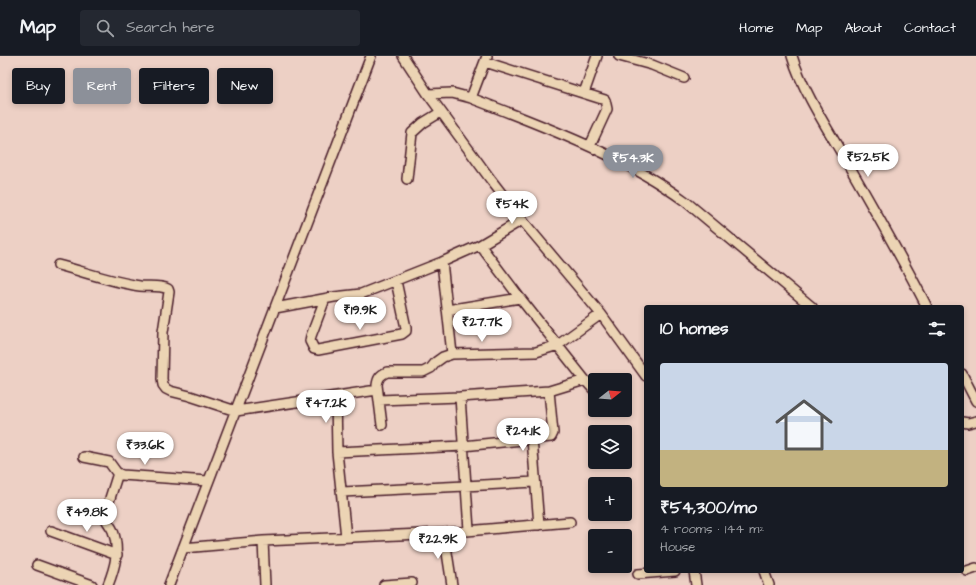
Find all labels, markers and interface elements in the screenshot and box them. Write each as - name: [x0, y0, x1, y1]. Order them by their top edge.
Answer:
- search box: [80, 10, 360, 46]
- text: Map: [20, 14, 56, 41]
- icon: search: [94, 17, 116, 39]
- text: Search here: [126, 17, 215, 38]
- text: Home: [739, 18, 774, 38]
- text: Map: [796, 18, 822, 38]
- text: About: [844, 18, 882, 38]
- text: Contact: [904, 18, 956, 38]
- chip: Buy: [12, 68, 65, 104]
- chip: Rent: [73, 68, 131, 104]
- chip: Filters: [139, 68, 209, 104]
- chip: New: [217, 68, 273, 104]
- pin: ₹52.5K: [835, 144, 901, 178]
- pin: ₹54.3K: [600, 145, 666, 179]
- text: ₹52.5K: [847, 148, 889, 166]
- text: ₹54.3K: [612, 149, 654, 167]
- pin: ₹54K: [488, 191, 536, 225]
- text: ₹54K: [495, 195, 529, 213]
- pin: ₹19.9K: [327, 297, 393, 331]
- text: ₹19.9K: [343, 301, 377, 319]
- pin: ₹27.7K: [449, 309, 515, 343]
- text: ₹27.7K: [462, 313, 502, 331]
- text: 10 homes: [660, 317, 729, 341]
- icon: filters: [926, 318, 948, 340]
- north arrow: [588, 373, 632, 417]
- map controls: [588, 373, 632, 573]
- icon: home: [768, 389, 840, 461]
- pin: ₹47.2K: [293, 390, 359, 424]
- text: ₹47.2K: [305, 394, 347, 412]
- pin: ₹24.1K: [490, 418, 556, 452]
- text: ₹24.1K: [505, 422, 541, 440]
- button: layers: [588, 425, 632, 469]
- pin: ₹33.6K: [112, 432, 178, 466]
- text: ₹33.6K: [126, 436, 164, 454]
- button: +: [588, 477, 632, 521]
- text: ₹54,300/mo: [660, 496, 757, 520]
- pin: ₹49.8K: [54, 499, 120, 533]
- text: ₹49.8K: [66, 503, 108, 521]
- text: 4 rooms · 144 m²: [660, 520, 764, 538]
- pin: ₹22.9K: [405, 526, 471, 560]
- button: −: [588, 529, 632, 573]
- text: ₹22.9K: [418, 530, 458, 548]
- text: House: [660, 538, 695, 556]

